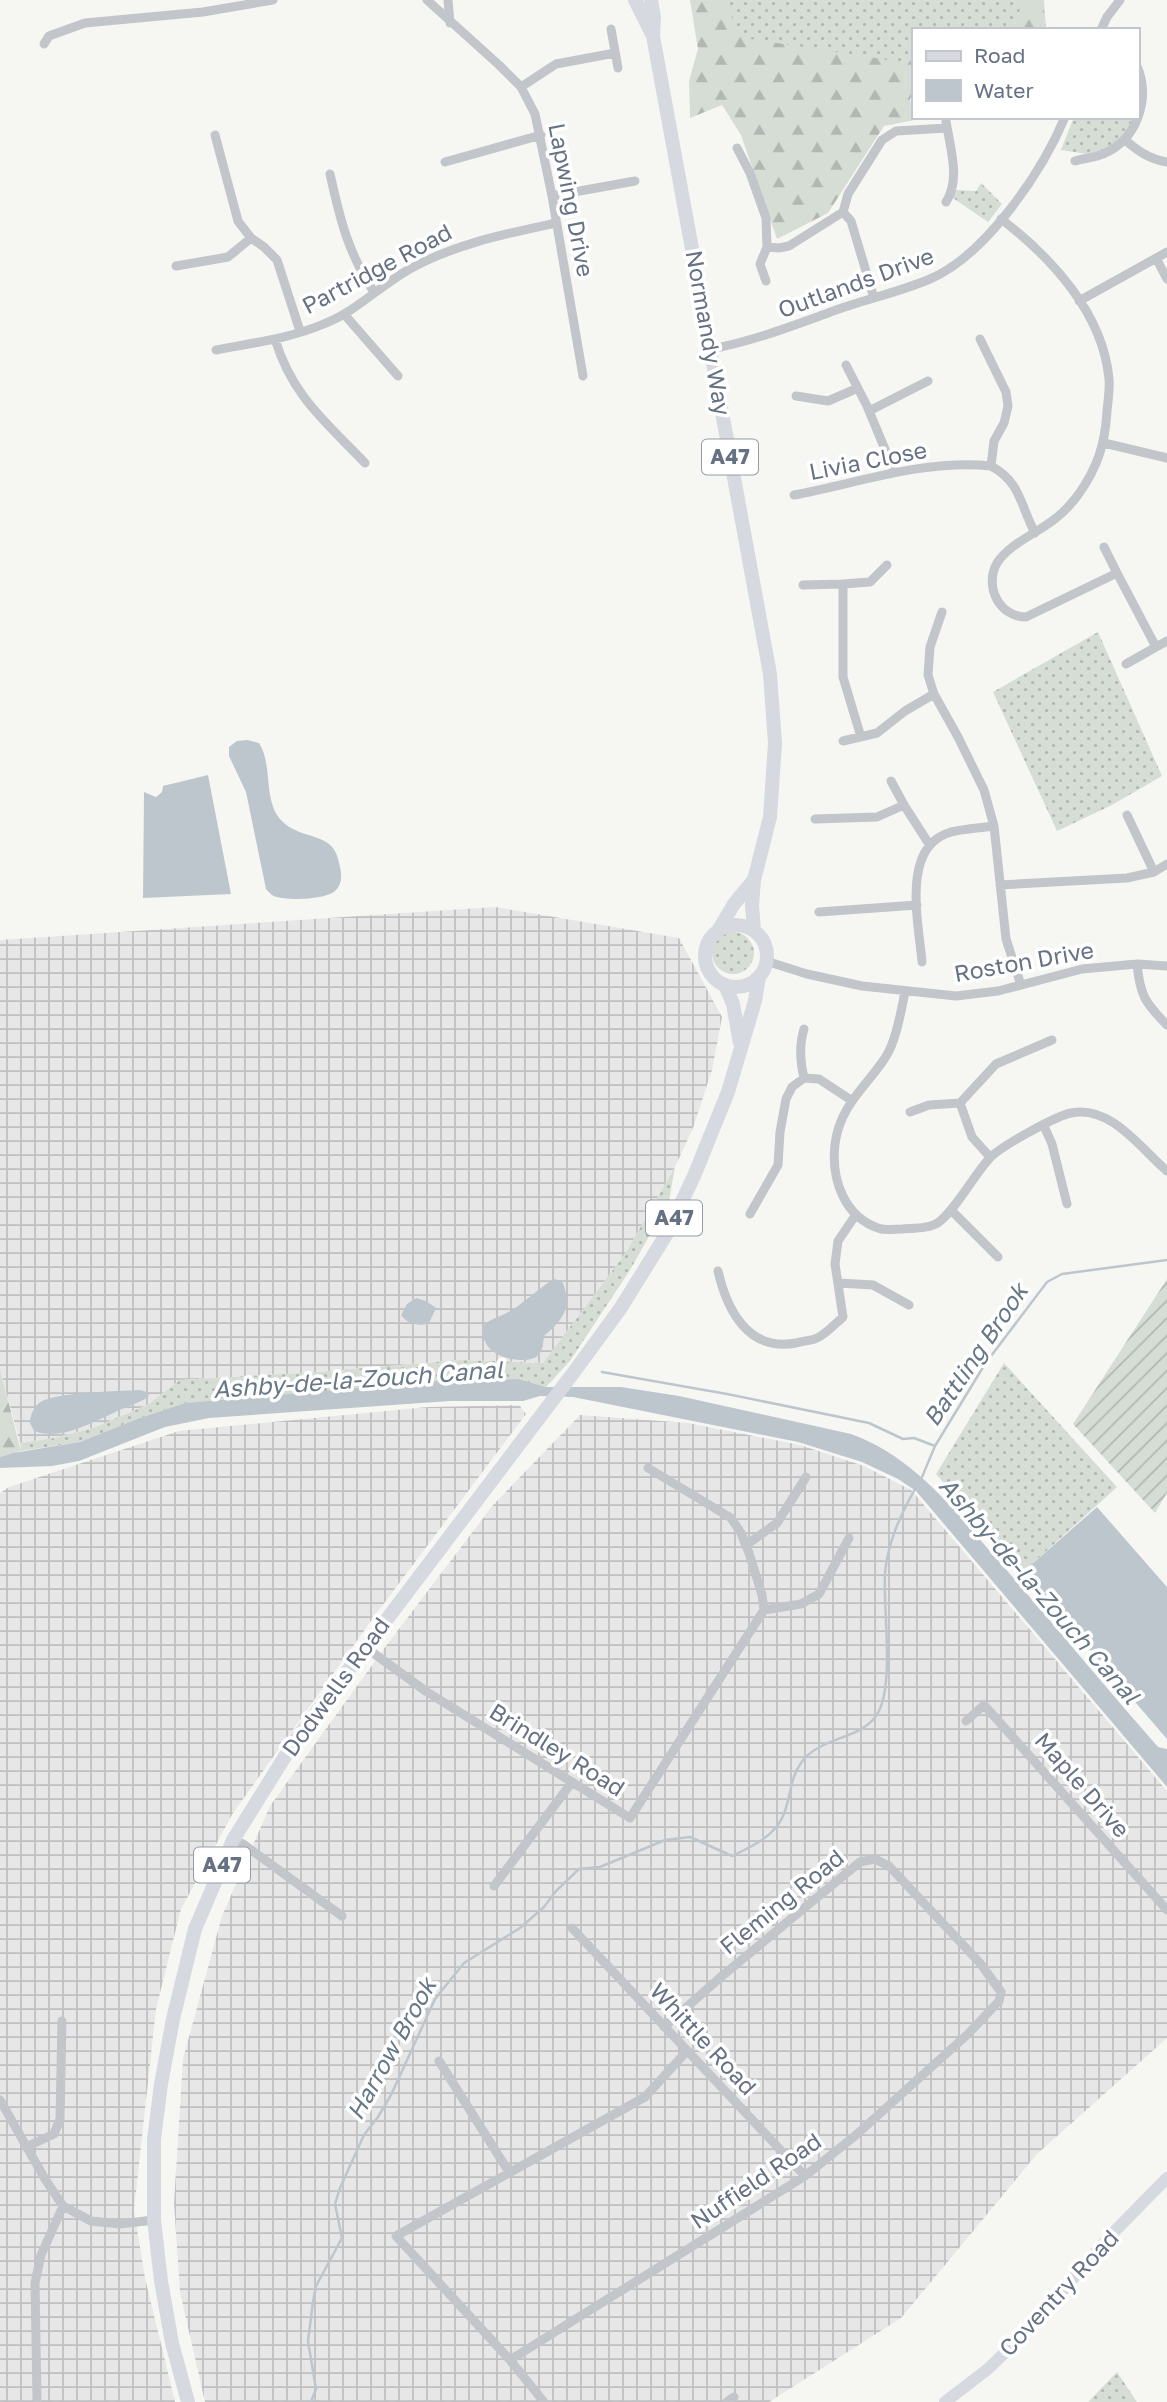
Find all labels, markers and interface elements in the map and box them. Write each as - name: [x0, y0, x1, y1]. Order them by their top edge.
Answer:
- legend: [912, 28, 1139, 119]
- text: Road: [974, 42, 1025, 68]
- text: Water: [974, 77, 1034, 103]
- street label: Lapwing Drive: [543, 121, 601, 279]
- street label: Partridge Road: [297, 217, 456, 319]
- street label: Outlands Drive: [774, 241, 937, 323]
- street label: Normandy Way: [681, 248, 737, 418]
- street label: Livia Close: [807, 435, 929, 485]
- road number: A47: [702, 440, 758, 475]
- street label: Roston Drive: [952, 935, 1096, 987]
- road number: A47: [646, 1200, 702, 1236]
- water label: Battling Brook: [916, 1275, 1035, 1431]
- water label: Ashby-de-la-Zouch Canal: [212, 1354, 505, 1404]
- water label: Ashby-de-la-Zouch Canal: [933, 1471, 1147, 1711]
- street label: Dodwells Road: [275, 1612, 395, 1761]
- street label: Brindley Road: [485, 1697, 630, 1802]
- street label: Maple Drive: [1029, 1726, 1136, 1843]
- street label: Fleming Road: [714, 1843, 849, 1960]
- road number: A47: [194, 1848, 250, 1882]
- water label: Harrow Brook: [340, 1970, 443, 2124]
- street label: Whittle Road: [645, 1976, 763, 2100]
- street label: Nuffield Road: [685, 2126, 826, 2234]
- street label: Coventry Road: [993, 2223, 1124, 2361]

